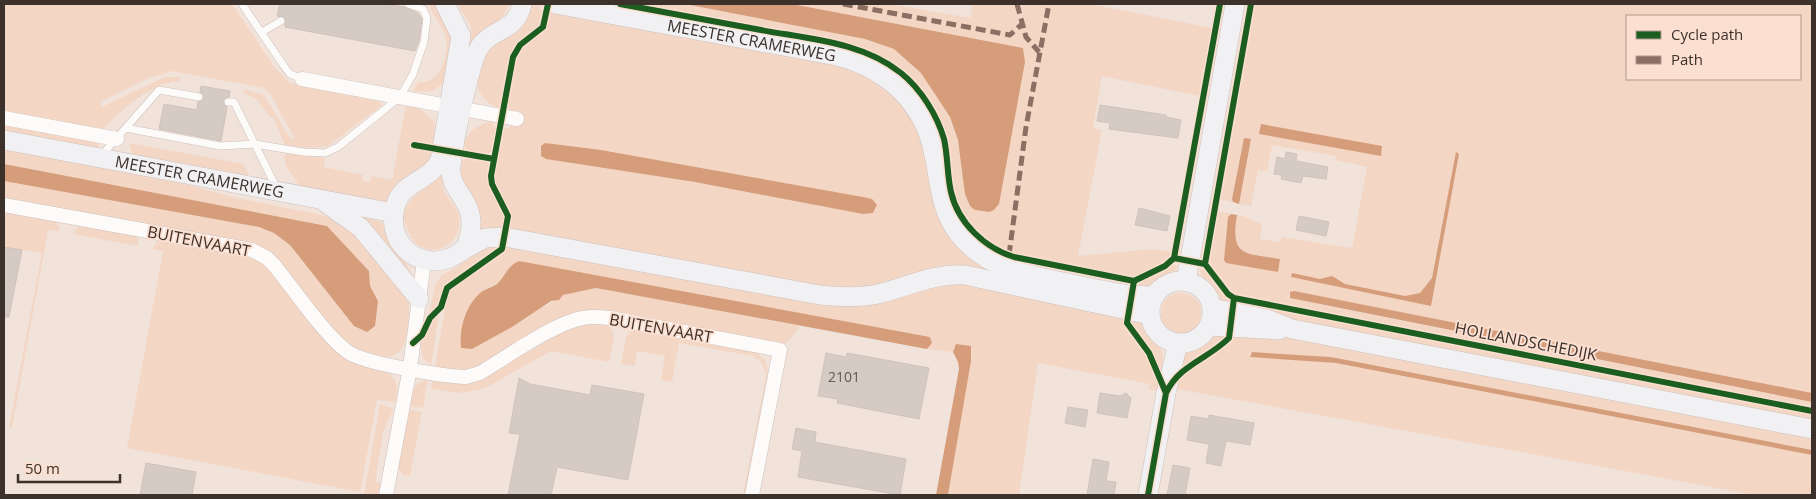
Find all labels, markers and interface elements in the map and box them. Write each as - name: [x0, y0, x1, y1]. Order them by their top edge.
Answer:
- street label: MEESTER CRAMERWEG: [665, 14, 838, 67]
- legend: [1626, 15, 1801, 80]
- text: Cycle path: [1671, 24, 1743, 44]
- text: Path: [1671, 49, 1703, 69]
- street label: MEESTER CRAMERWEG: [113, 150, 286, 203]
- street label: BUITENVAART: [146, 220, 253, 262]
- street label: BUITENVAART: [608, 308, 715, 348]
- street label: HOLLANDSCHEDIJK: [1453, 316, 1599, 366]
- house number: 2101: [828, 367, 860, 386]
- scale bar: [18, 452, 120, 484]
- text: 50 m: [25, 458, 60, 478]

